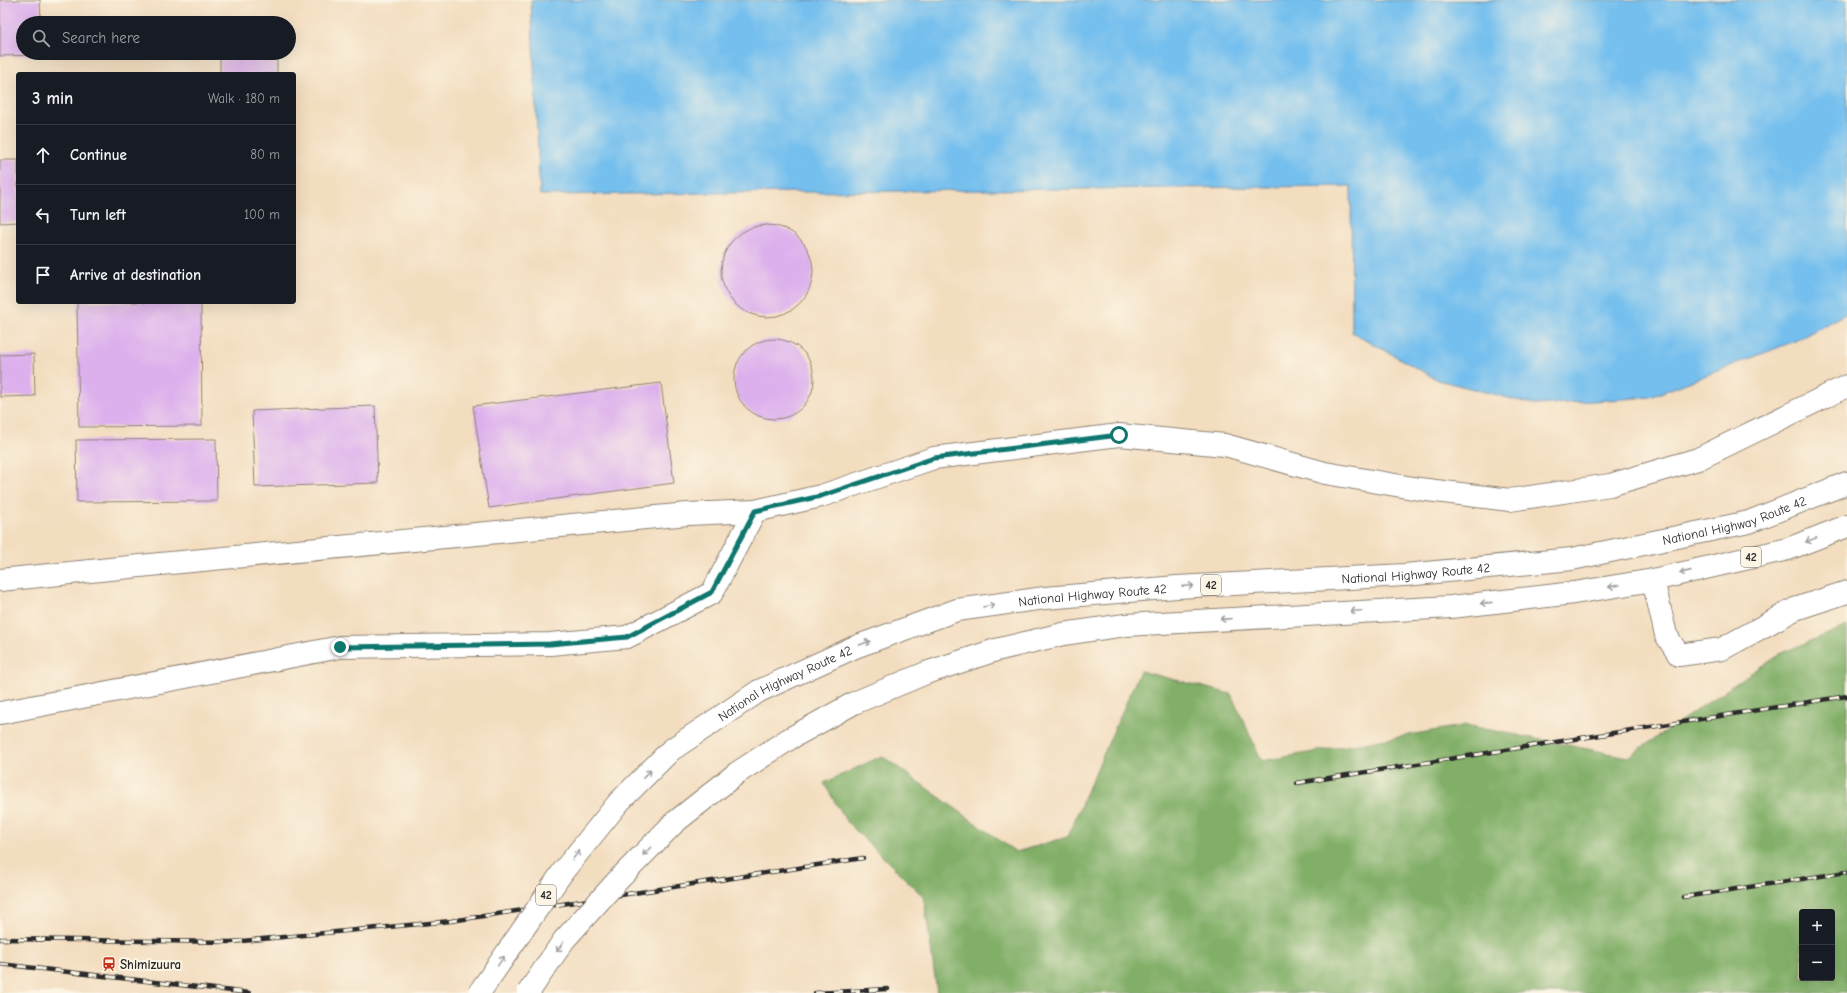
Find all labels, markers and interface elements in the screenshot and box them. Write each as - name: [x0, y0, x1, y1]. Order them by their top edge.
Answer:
- search box: [16, 16, 296, 60]
- icon: search: [30, 27, 52, 49]
- text: Search here: [62, 29, 140, 47]
- text: 3 min: [32, 89, 73, 108]
- text: Walk · 180 m: [208, 91, 280, 106]
- icon: ahead: [32, 144, 54, 166]
- text: Continue: [70, 146, 127, 164]
- text: 80 m: [250, 147, 280, 162]
- icon: left: [32, 204, 54, 226]
- text: Turn left: [70, 206, 126, 224]
- text: 100 m: [244, 207, 280, 222]
- icon: arrive: [32, 264, 54, 286]
- text: Arrive at destination: [70, 266, 201, 284]
- route start: [1110, 426, 1128, 444]
- street label: National Highway Route 42: [1661, 493, 1809, 548]
- one-way arrow: [1805, 536, 1817, 544]
- road number: 42: [1741, 547, 1761, 567]
- street label: National Highway Route 42: [1341, 560, 1491, 586]
- one-way arrow: [1679, 569, 1692, 577]
- road number: 42: [1201, 575, 1221, 595]
- street label: National Highway Route 42: [1017, 581, 1168, 610]
- one-way arrow: [1608, 582, 1621, 590]
- one-way arrow: [1181, 583, 1194, 590]
- one-way arrow: [1480, 599, 1493, 607]
- one-way arrow: [982, 602, 995, 610]
- one-way arrow: [1350, 608, 1363, 615]
- one-way arrow: [1220, 615, 1233, 622]
- route end: [331, 638, 349, 656]
- one-way arrow: [858, 639, 870, 647]
- street label: National Highway Route 42: [715, 642, 854, 724]
- one-way arrow: [642, 769, 652, 779]
- one-way arrow: [642, 846, 652, 856]
- one-way arrow: [572, 849, 581, 860]
- road number: 42: [536, 885, 556, 905]
- map controls: [1799, 909, 1835, 981]
- button: +: [1799, 909, 1835, 945]
- one-way arrow: [555, 941, 564, 952]
- button: −: [1799, 945, 1835, 981]
- station icon: Shimizuura: [101, 956, 117, 972]
- one-way arrow: [497, 956, 505, 967]
- place label: Shimizuura: [120, 957, 181, 972]

